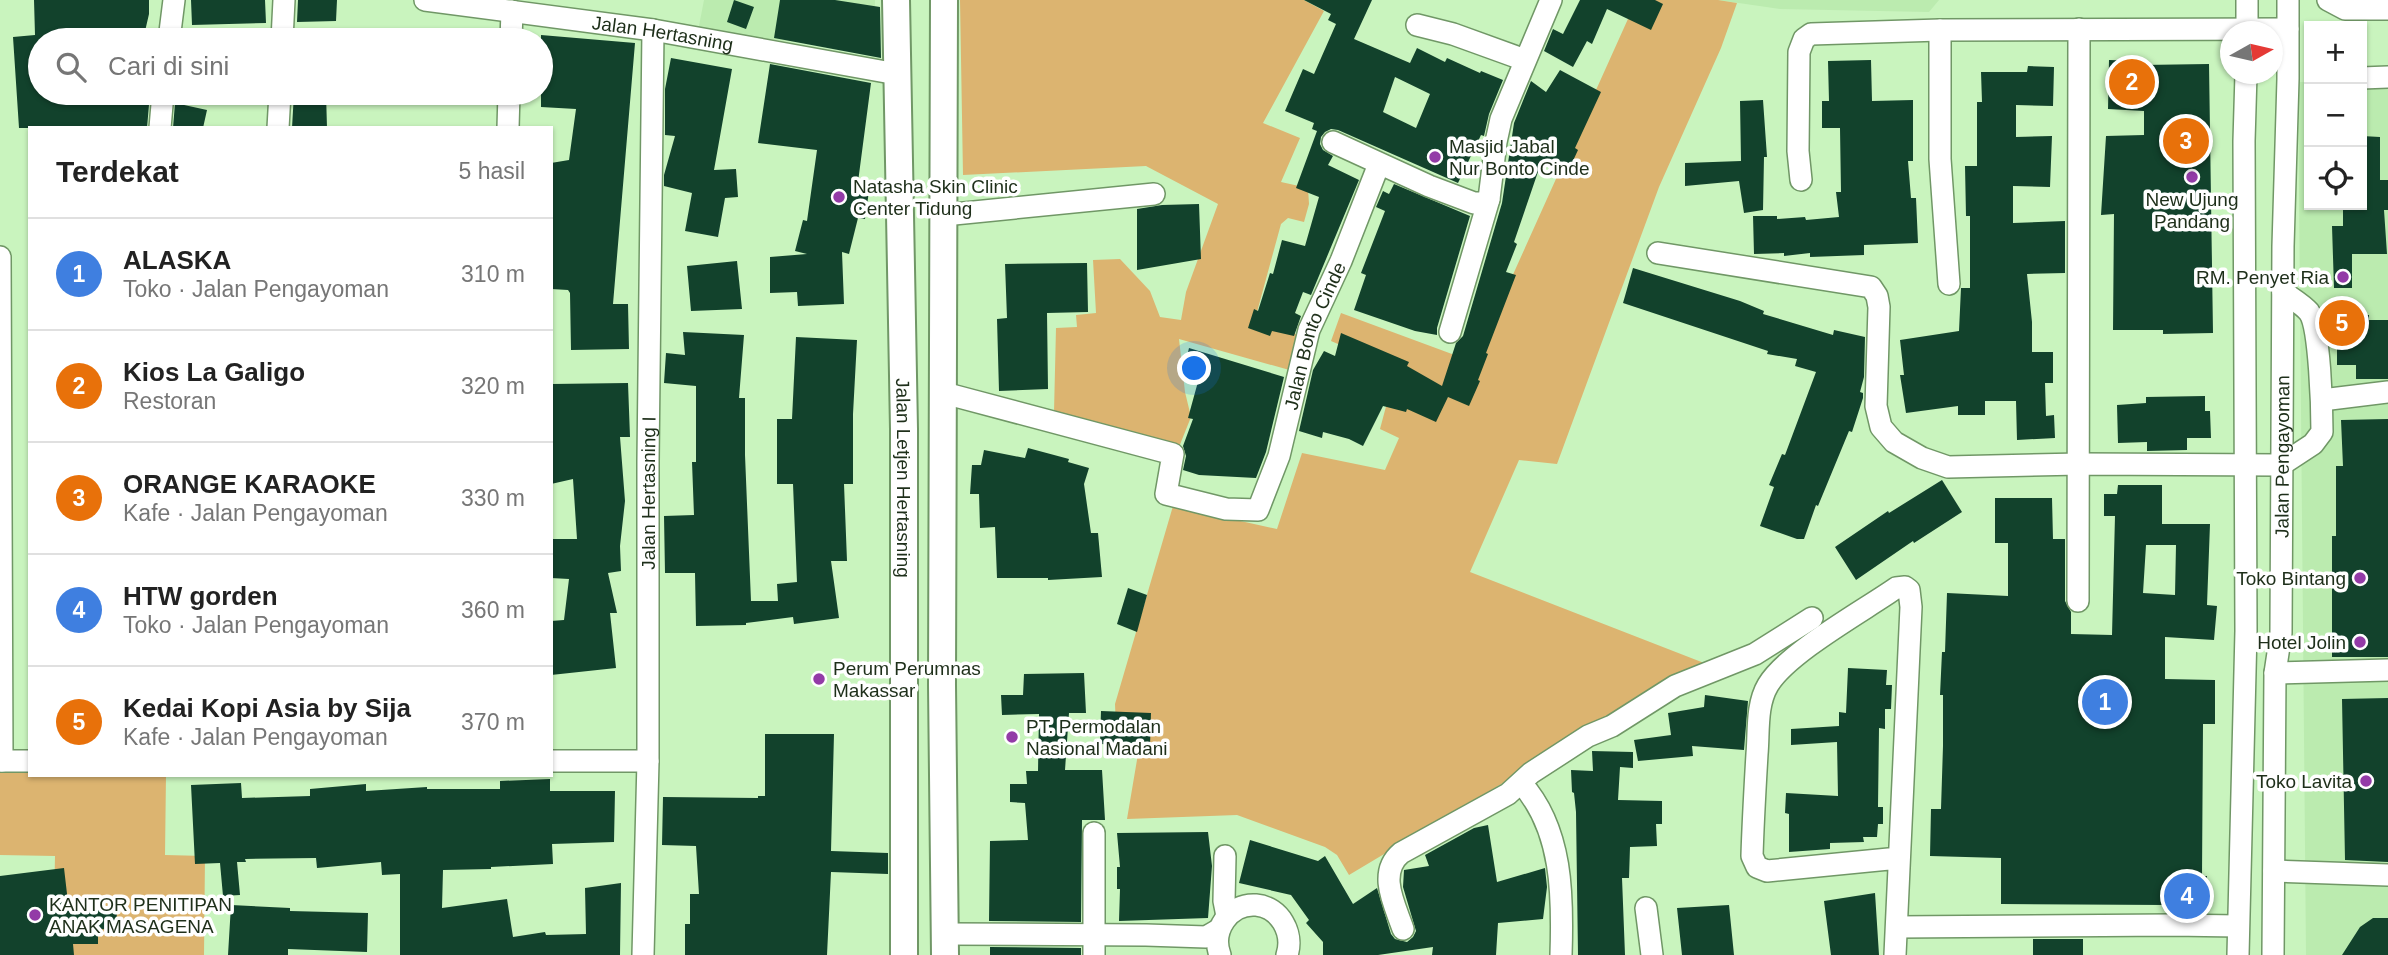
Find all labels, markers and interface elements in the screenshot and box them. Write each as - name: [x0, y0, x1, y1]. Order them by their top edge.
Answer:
- street label: Jalan Hertasning: [591, 12, 735, 55]
- north arrow: [2220, 21, 2283, 84]
- map controls: [2304, 21, 2367, 210]
- button: +: [2304, 21, 2367, 84]
- search box: [28, 28, 553, 105]
- icon: search: [52, 48, 90, 86]
- text: Cari di sini: [108, 51, 229, 81]
- pin: 2: [2109, 56, 2155, 108]
- button: −: [2304, 84, 2367, 147]
- pin: 3: [2163, 115, 2209, 167]
- place label: Masjid Jabal Nur Bonto Cinde: [1449, 136, 1589, 179]
- button: locate: [2304, 147, 2367, 210]
- marker: Masjid Jabal Nur Bonto Cinde: [1427, 149, 1443, 165]
- text: Terdekat: [56, 155, 179, 188]
- text: 5 hasil: [459, 158, 525, 184]
- marker: New Ujung Pandang: [2184, 169, 2200, 185]
- place label: Natasha Skin Clinic Center Tidung: [853, 176, 1018, 219]
- marker: Natasha Skin Clinic Center Tidung: [831, 189, 847, 205]
- place label: New Ujung Pandang: [2146, 189, 2238, 232]
- text: ALASKA: [123, 245, 231, 275]
- street label: Jalan Bonto Cinde: [1280, 259, 1350, 412]
- text: 1: [73, 261, 85, 287]
- text: 310 m: [461, 261, 525, 287]
- place label: RM. Penyet Ria: [2196, 267, 2329, 288]
- marker: RM. Penyet Ria: [2335, 269, 2351, 285]
- text: Toko · Jalan Pengayoman: [123, 276, 389, 302]
- pin: 5: [2319, 297, 2365, 349]
- your location: [1177, 351, 1211, 385]
- text: Kios La Galigo: [123, 357, 305, 387]
- text: 2: [73, 373, 85, 399]
- text: 320 m: [461, 373, 525, 399]
- street label: Jalan Pengayoman: [2271, 375, 2293, 538]
- street label: Jalan Letjen Hertasning: [892, 378, 914, 578]
- text: Restoran: [123, 388, 216, 414]
- street label: Jalan Hertasning I: [638, 416, 660, 570]
- text: ORANGE KARAOKE: [123, 469, 376, 499]
- text: 3: [73, 485, 85, 511]
- text: 330 m: [461, 485, 525, 511]
- text: Kafe · Jalan Pengayoman: [123, 500, 388, 526]
- place label: Toko Bintang: [2236, 568, 2346, 589]
- marker: Toko Bintang: [2352, 570, 2368, 586]
- text: HTW gorden: [123, 581, 278, 611]
- text: 4: [73, 597, 85, 623]
- text: 360 m: [461, 597, 525, 623]
- text: Toko · Jalan Pengayoman: [123, 612, 389, 638]
- place label: Hotel Jolin: [2257, 632, 2346, 653]
- marker: Hotel Jolin: [2352, 634, 2368, 650]
- place label: Perum Perumnas Makassar: [833, 658, 981, 701]
- marker: Perum Perumnas Makassar: [811, 671, 827, 687]
- pin: 1: [2082, 676, 2128, 728]
- text: Kedai Kopi Asia by Sija: [123, 693, 411, 723]
- text: 5: [73, 709, 85, 735]
- text: 370 m: [461, 709, 525, 735]
- place label: PT. Permodalan Nasional Madani: [1026, 716, 1168, 759]
- text: Kafe · Jalan Pengayoman: [123, 724, 388, 750]
- marker: PT. Permodalan Nasional Madani: [1004, 729, 1020, 745]
- place label: Toko Lavita: [2256, 771, 2352, 792]
- marker: Toko Lavita: [2358, 773, 2374, 789]
- pin: 4: [2164, 870, 2210, 922]
- place label: KANTOR PENITIPAN ANAK MASAGENA: [49, 894, 232, 937]
- marker: KANTOR PENITIPAN ANAK MASAGENA: [27, 907, 43, 923]

